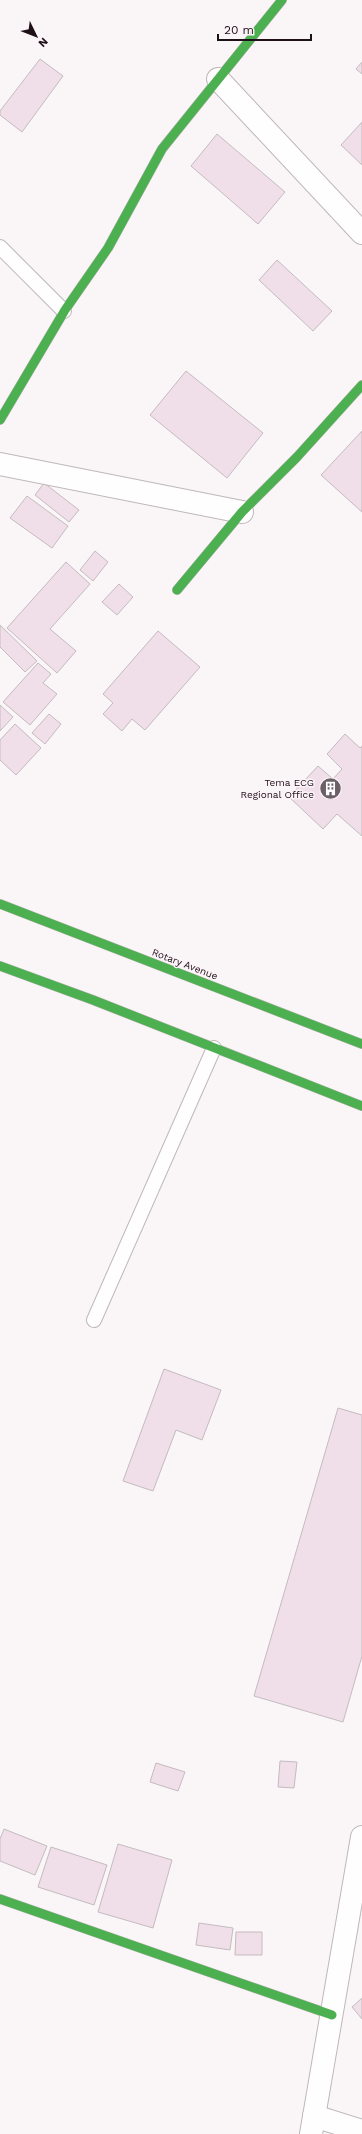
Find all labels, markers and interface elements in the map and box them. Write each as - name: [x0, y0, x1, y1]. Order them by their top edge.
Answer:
- north arrow: [16, 16, 56, 56]
- scale bar: [218, 16, 311, 42]
- text: 20 m: [224, 23, 254, 37]
- text: N: [35, 35, 50, 50]
- building icon: Tema ECG Regional Office: [317, 775, 343, 801]
- place label: Tema ECG Regional Office: [240, 777, 314, 800]
- street label: Rotary Avenue: [151, 946, 220, 982]

